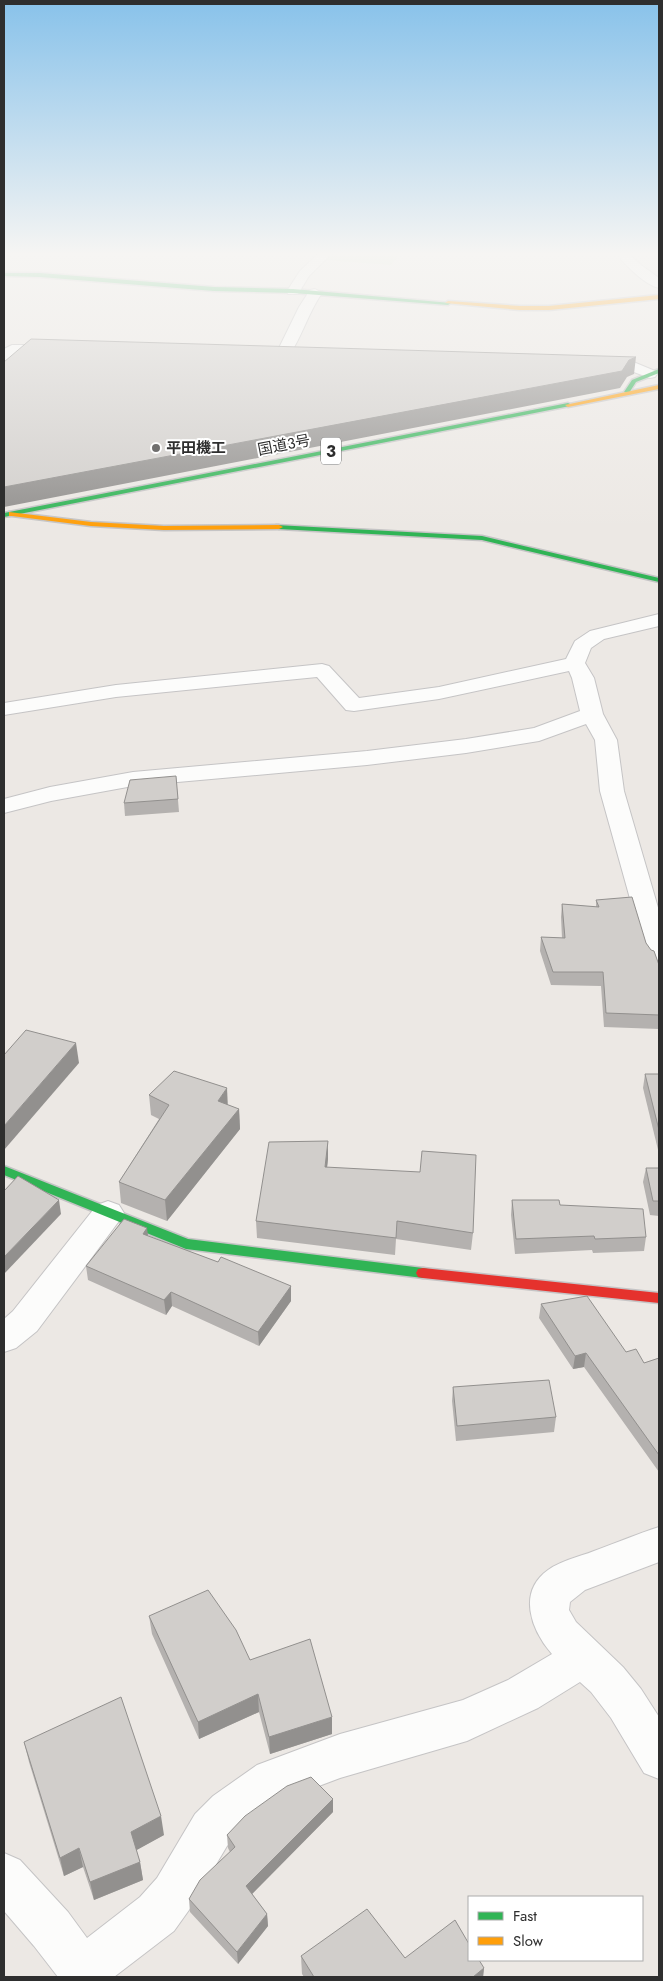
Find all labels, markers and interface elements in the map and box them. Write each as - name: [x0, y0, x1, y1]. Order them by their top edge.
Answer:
- street label: 国道3号: [256, 429, 312, 461]
- place label: 平田機工: [166, 437, 226, 459]
- road number: 3: [321, 438, 341, 464]
- marker: 平田機工: [150, 442, 162, 454]
- legend: [468, 1896, 643, 1961]
- text: Fast: [513, 1905, 537, 1927]
- text: Slow: [513, 1930, 544, 1952]

